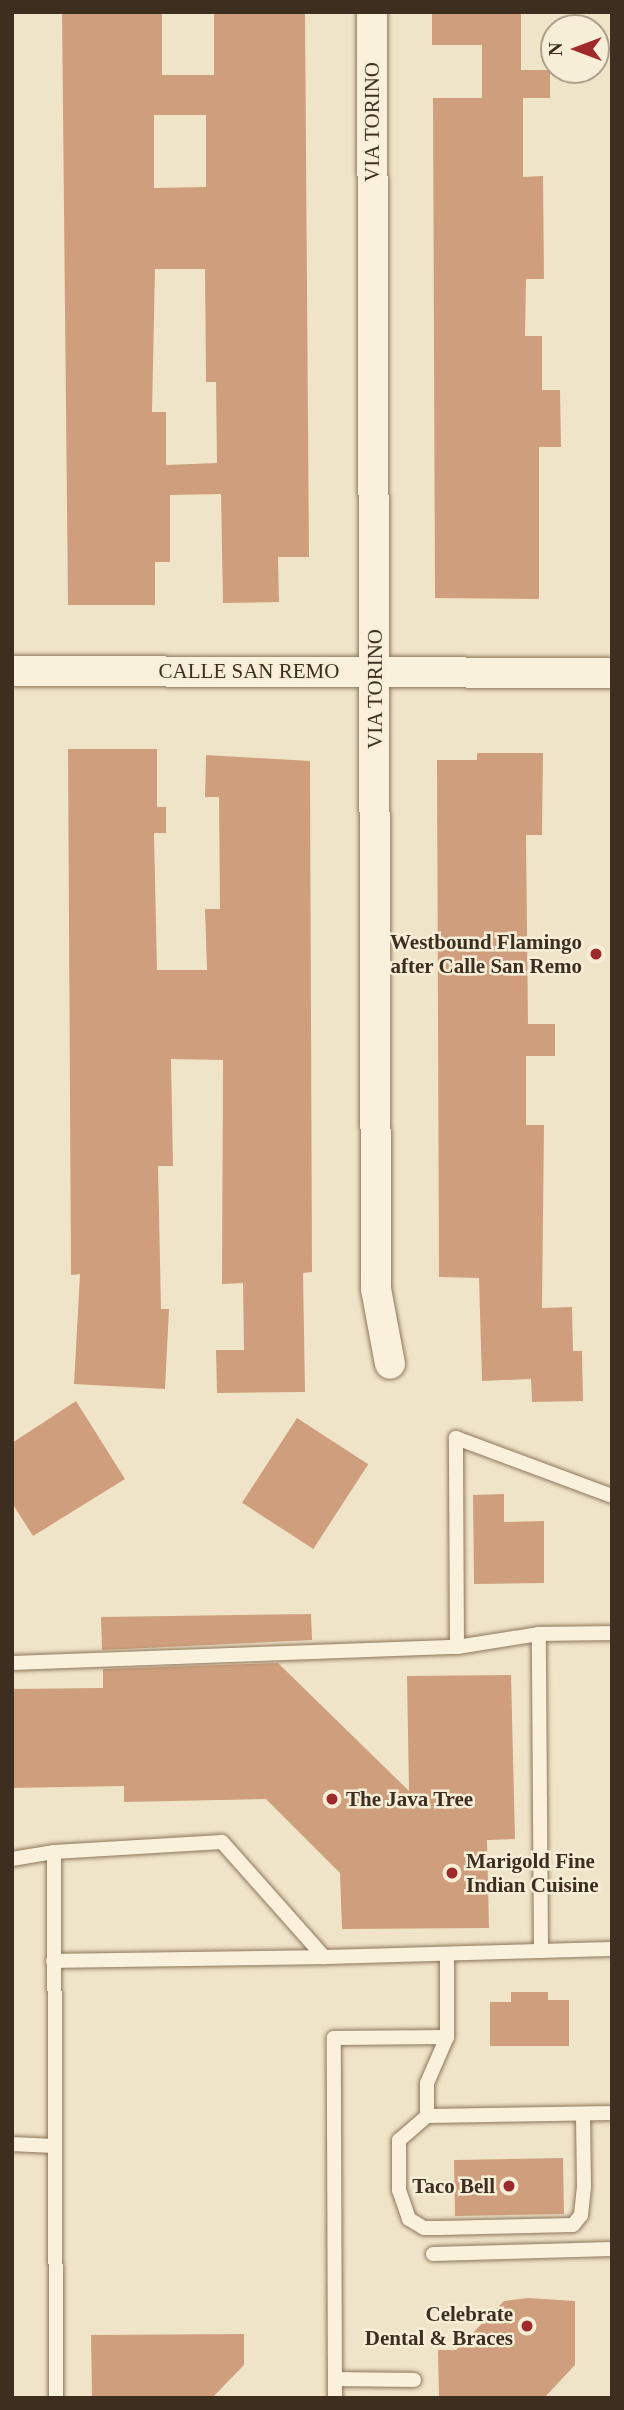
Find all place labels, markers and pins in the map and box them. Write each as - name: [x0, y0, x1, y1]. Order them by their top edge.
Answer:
- place label: Westbound Flamingo after Calle San Remo: [390, 929, 582, 979]
- marker: Westbound Flamingo after Calle San Remo: [588, 946, 604, 962]
- place label: The Java Tree: [346, 1786, 474, 1812]
- marker: The Java Tree: [324, 1791, 340, 1807]
- place label: Marigold Fine Indian Cuisine: [466, 1848, 598, 1898]
- marker: Marigold Fine Indian Cuisine: [444, 1865, 460, 1881]
- place label: Taco Bell: [412, 2173, 495, 2199]
- marker: Taco Bell: [501, 2178, 517, 2194]
- place label: Celebrate Dental & Braces: [365, 2301, 513, 2351]
- marker: Celebrate Dental & Braces: [519, 2318, 535, 2334]

